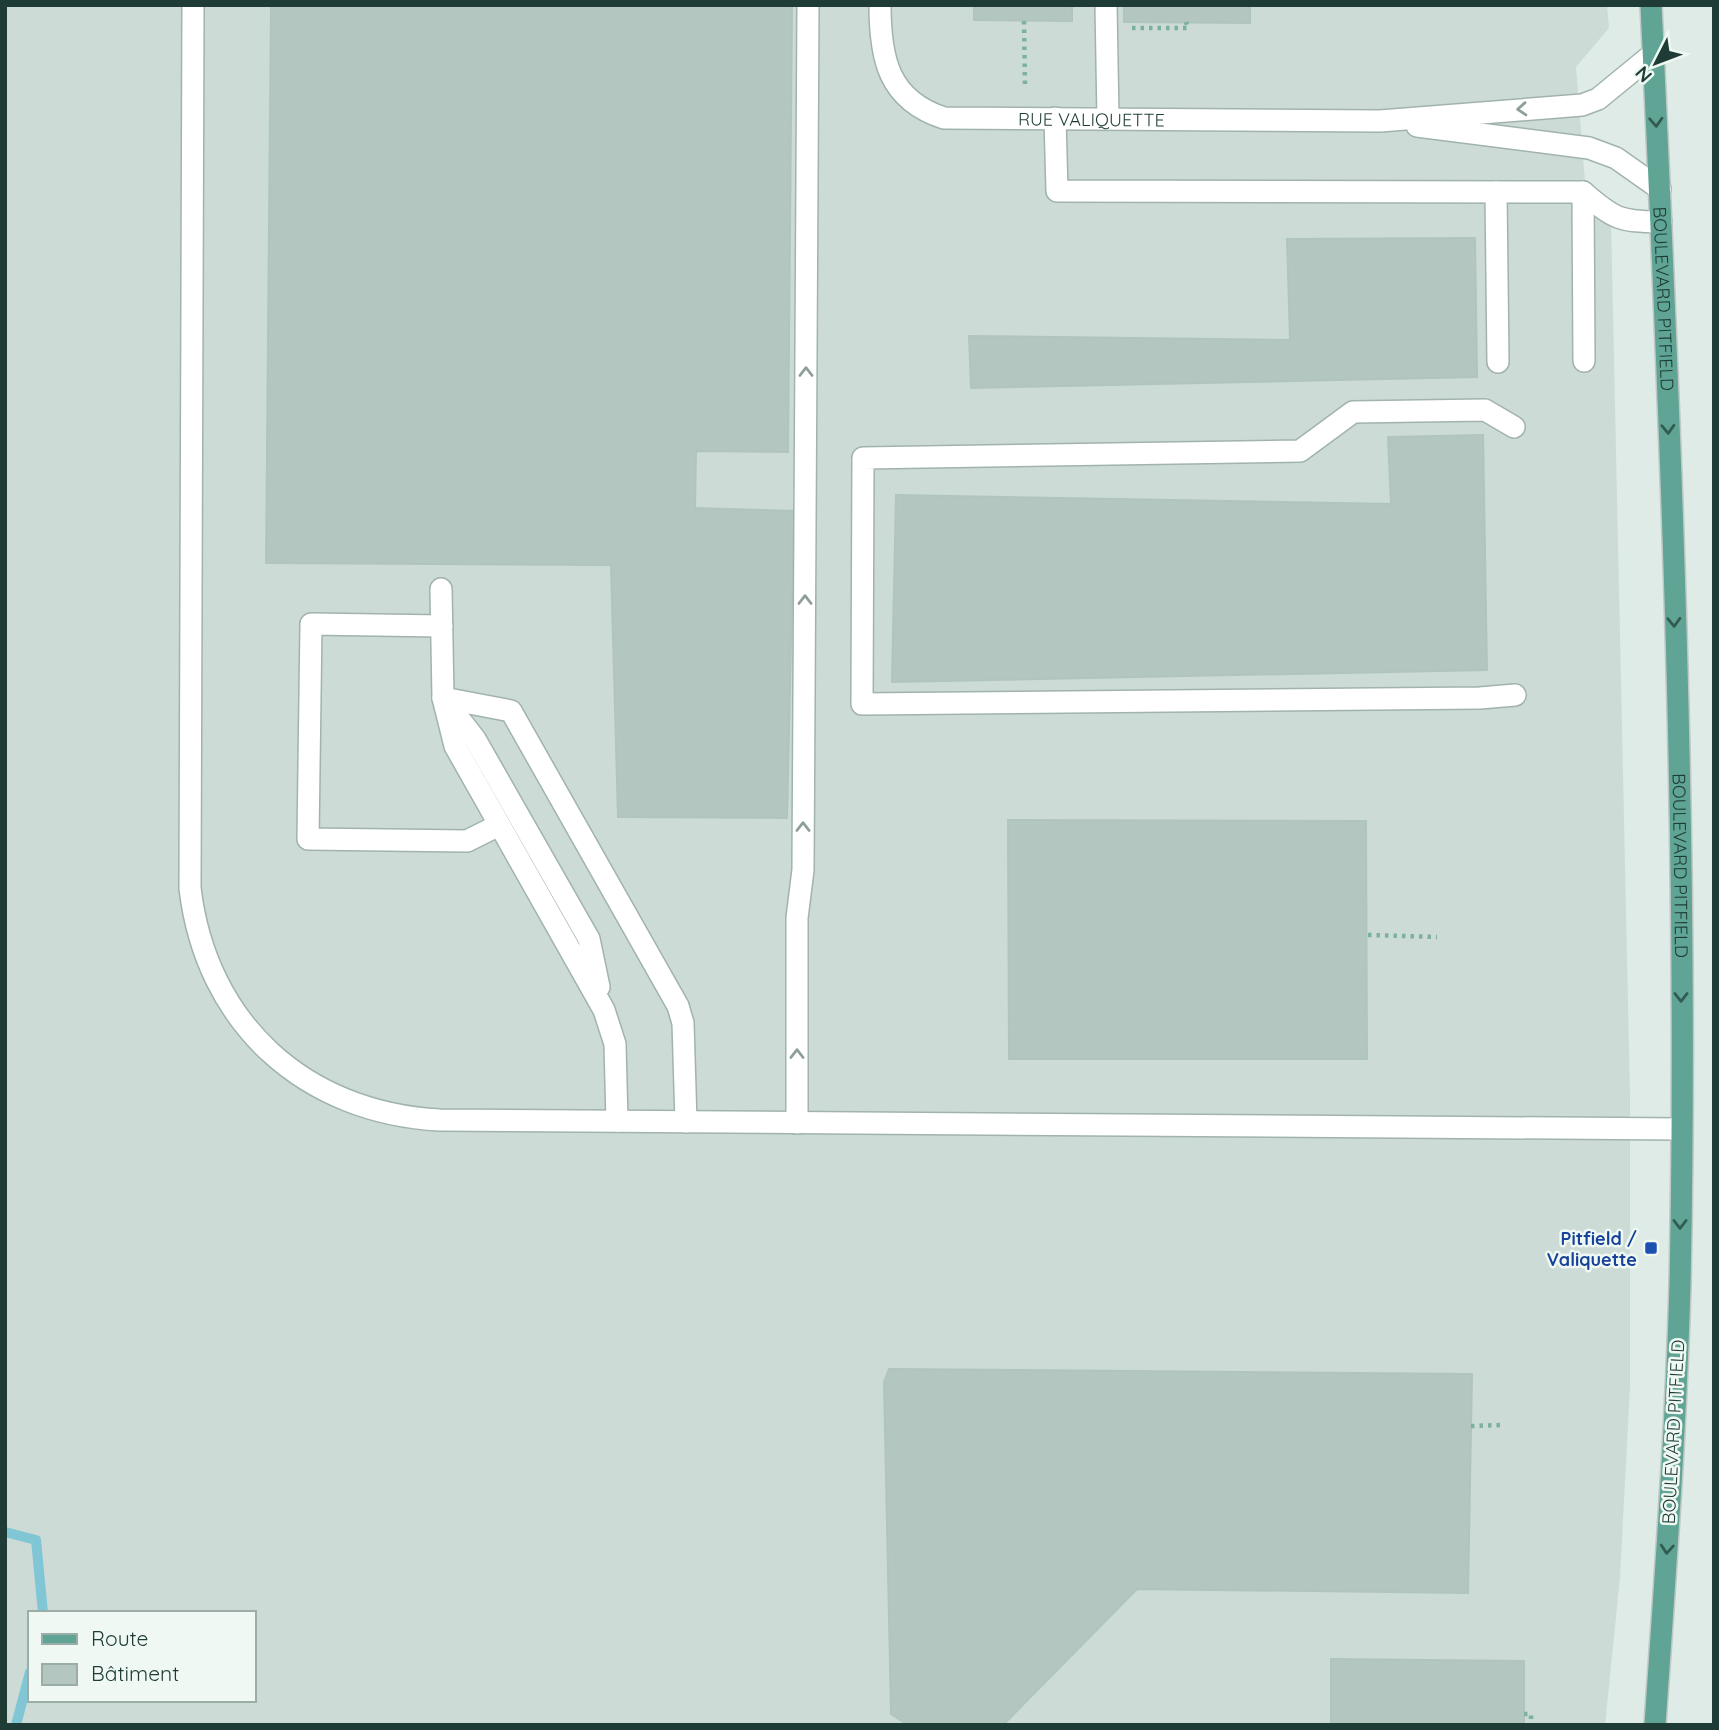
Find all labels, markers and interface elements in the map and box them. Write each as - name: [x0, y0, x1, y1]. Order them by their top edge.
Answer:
- north arrow: [1621, 28, 1691, 98]
- text: N: [1630, 61, 1657, 88]
- one-way arrow: [1516, 101, 1527, 116]
- street label: RUE VALIQUETTE: [1018, 107, 1165, 131]
- one-way arrow: [1649, 116, 1664, 127]
- street label: BOULEVARD PITFIELD: [1649, 206, 1679, 391]
- one-way arrow: [798, 366, 814, 377]
- one-way arrow: [1661, 423, 1676, 434]
- one-way arrow: [797, 594, 813, 604]
- one-way arrow: [1667, 617, 1682, 628]
- street label: BOULEVARD PITFIELD: [1668, 773, 1694, 958]
- one-way arrow: [795, 821, 811, 832]
- one-way arrow: [1673, 992, 1689, 1003]
- one-way arrow: [789, 1049, 805, 1059]
- one-way arrow: [1672, 1220, 1688, 1230]
- place label: Pitfield / Valiquette: [1547, 1227, 1637, 1271]
- marker: Pitfield / Valiquette: [1643, 1240, 1659, 1256]
- street label: BOULEVARD PITFIELD: [1657, 1339, 1689, 1525]
- one-way arrow: [1660, 1544, 1675, 1555]
- legend: [28, 1611, 256, 1702]
- text: Route: [91, 1625, 148, 1651]
- text: Bâtiment: [91, 1660, 179, 1686]

